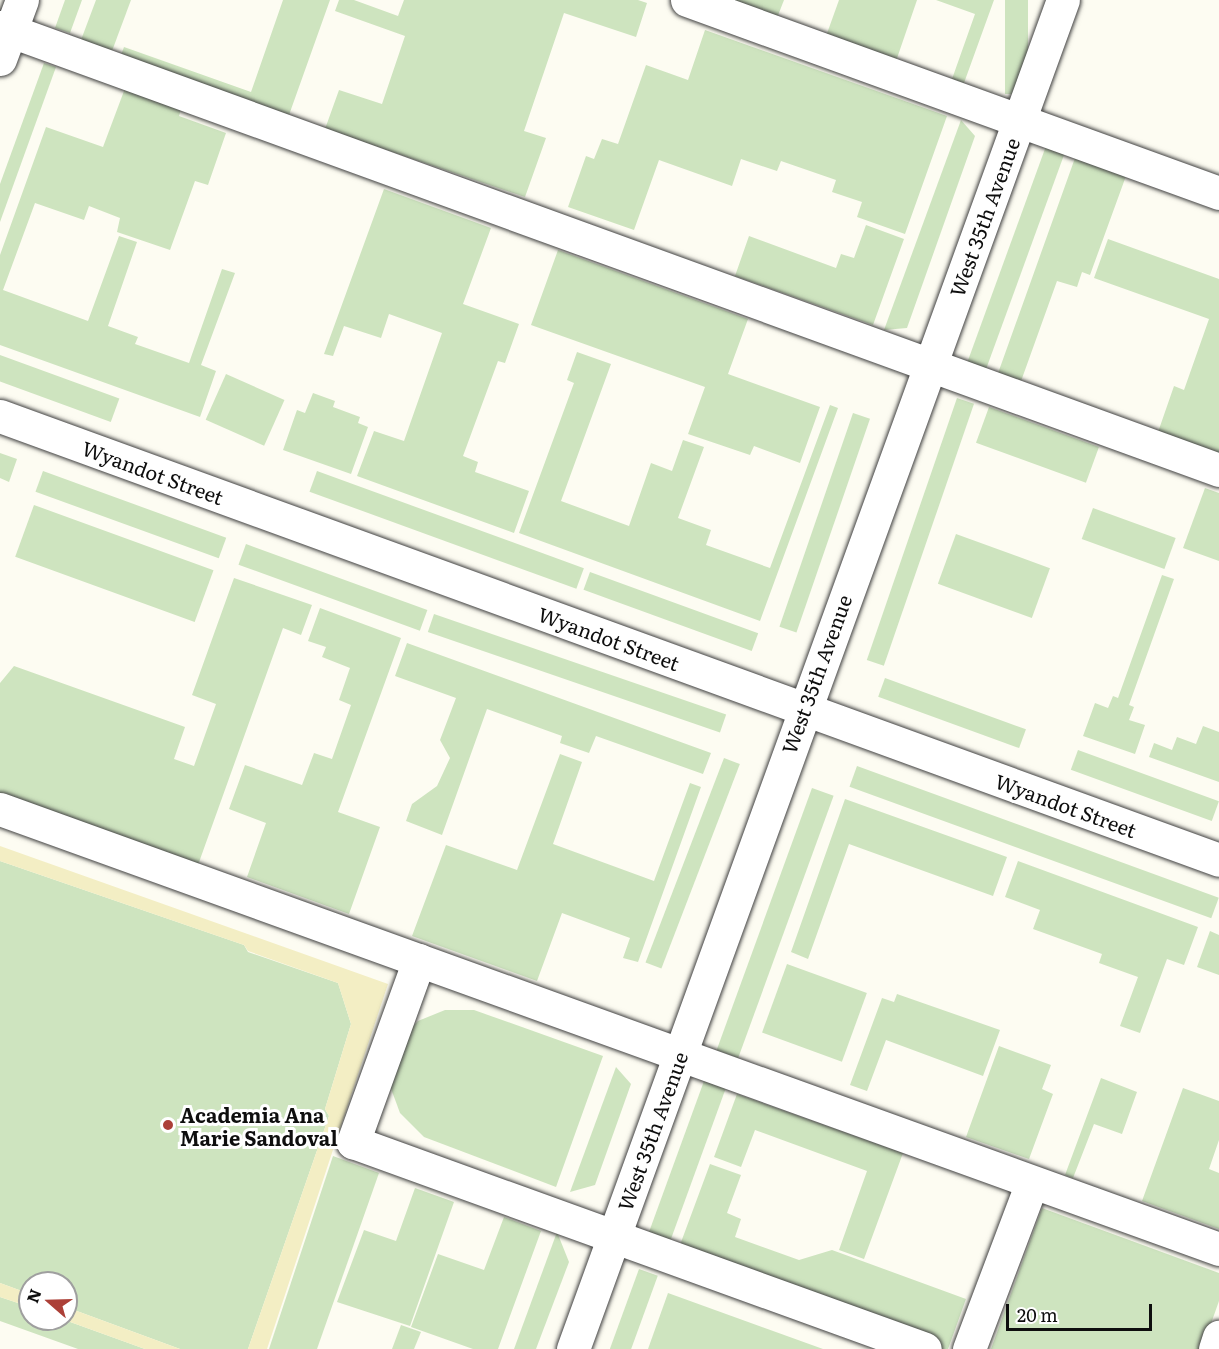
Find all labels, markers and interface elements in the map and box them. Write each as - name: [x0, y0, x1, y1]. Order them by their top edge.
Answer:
- street label: West 35th Avenue: [944, 134, 1024, 300]
- street label: Wyandot Street: [79, 435, 227, 509]
- street label: West 35th Avenue: [776, 591, 856, 757]
- street label: Wyandot Street: [535, 601, 683, 675]
- street label: Wyandot Street: [992, 768, 1140, 842]
- street label: West 35th Avenue: [612, 1048, 692, 1214]
- place label: Academia Ana Marie Sandoval: [180, 1102, 338, 1149]
- marker: Academia Ana Marie Sandoval: [161, 1118, 175, 1132]
- north arrow: [18, 1271, 78, 1331]
- text: N: [19, 1285, 47, 1306]
- scale bar: [1009, 1292, 1154, 1330]
- text: 20 m: [1017, 1301, 1058, 1328]

